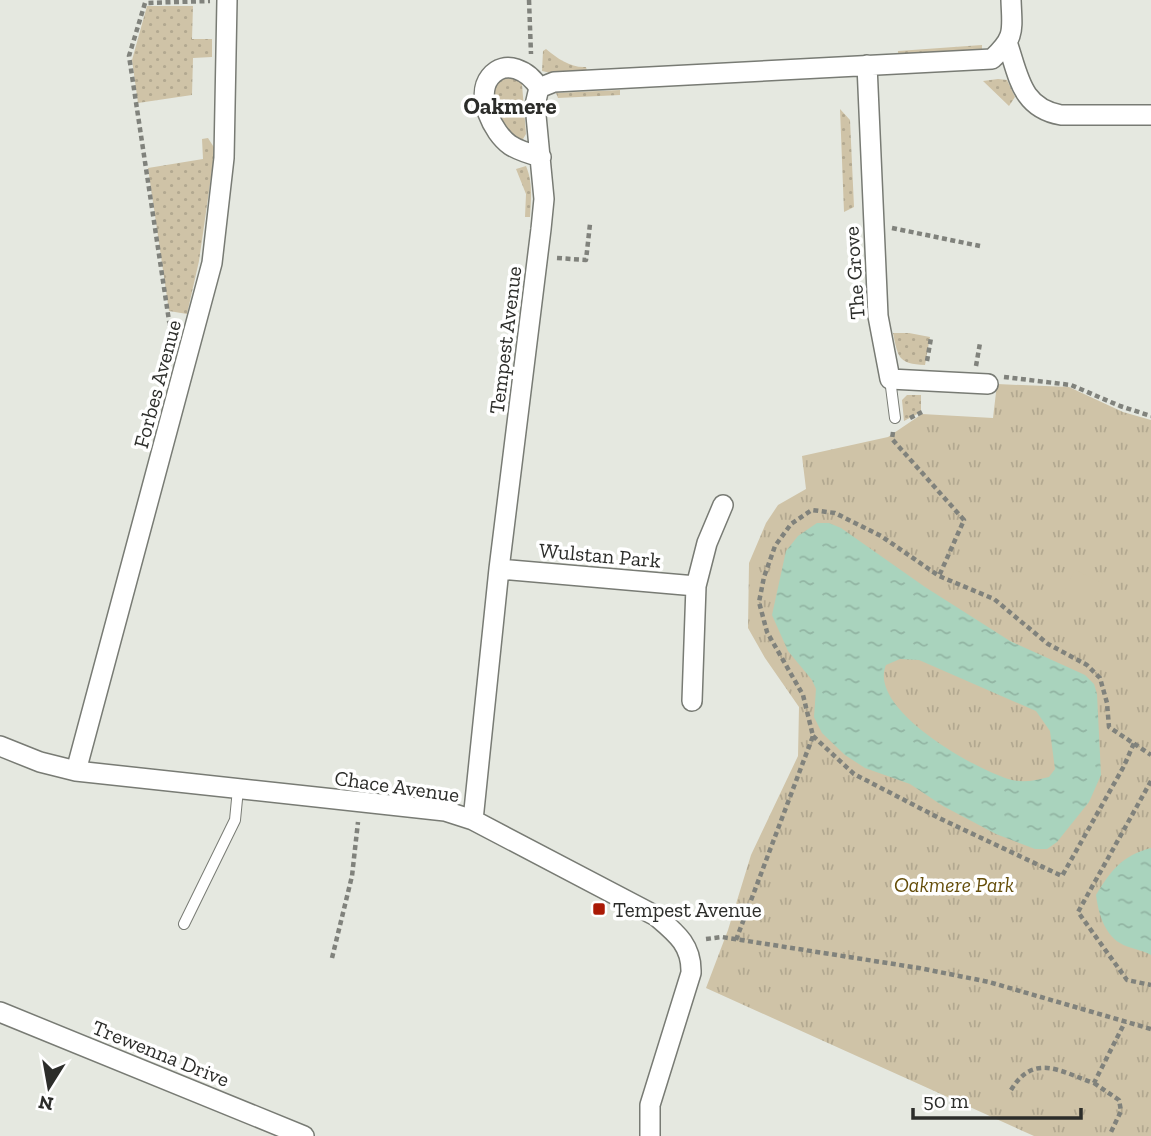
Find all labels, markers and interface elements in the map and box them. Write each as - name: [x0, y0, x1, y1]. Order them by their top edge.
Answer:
- district label: Oakmere: [463, 92, 557, 120]
- street label: The Grove: [838, 225, 870, 320]
- street label: Tempest Avenue: [484, 265, 526, 415]
- street label: Forbes Avenue: [128, 317, 186, 451]
- street label: Wulstan Park: [538, 537, 662, 573]
- street label: Chace Avenue: [333, 765, 461, 807]
- park label: Oakmere Park: [894, 872, 1014, 897]
- place label: Tempest Avenue: [613, 897, 762, 922]
- marker: Tempest Avenue: [591, 901, 607, 917]
- street label: Trewenna Drive: [89, 1014, 233, 1092]
- north arrow: [14, 1052, 84, 1122]
- scale bar: [913, 1076, 1081, 1120]
- text: 50 m: [923, 1088, 969, 1113]
- text: N: [37, 1091, 55, 1116]

